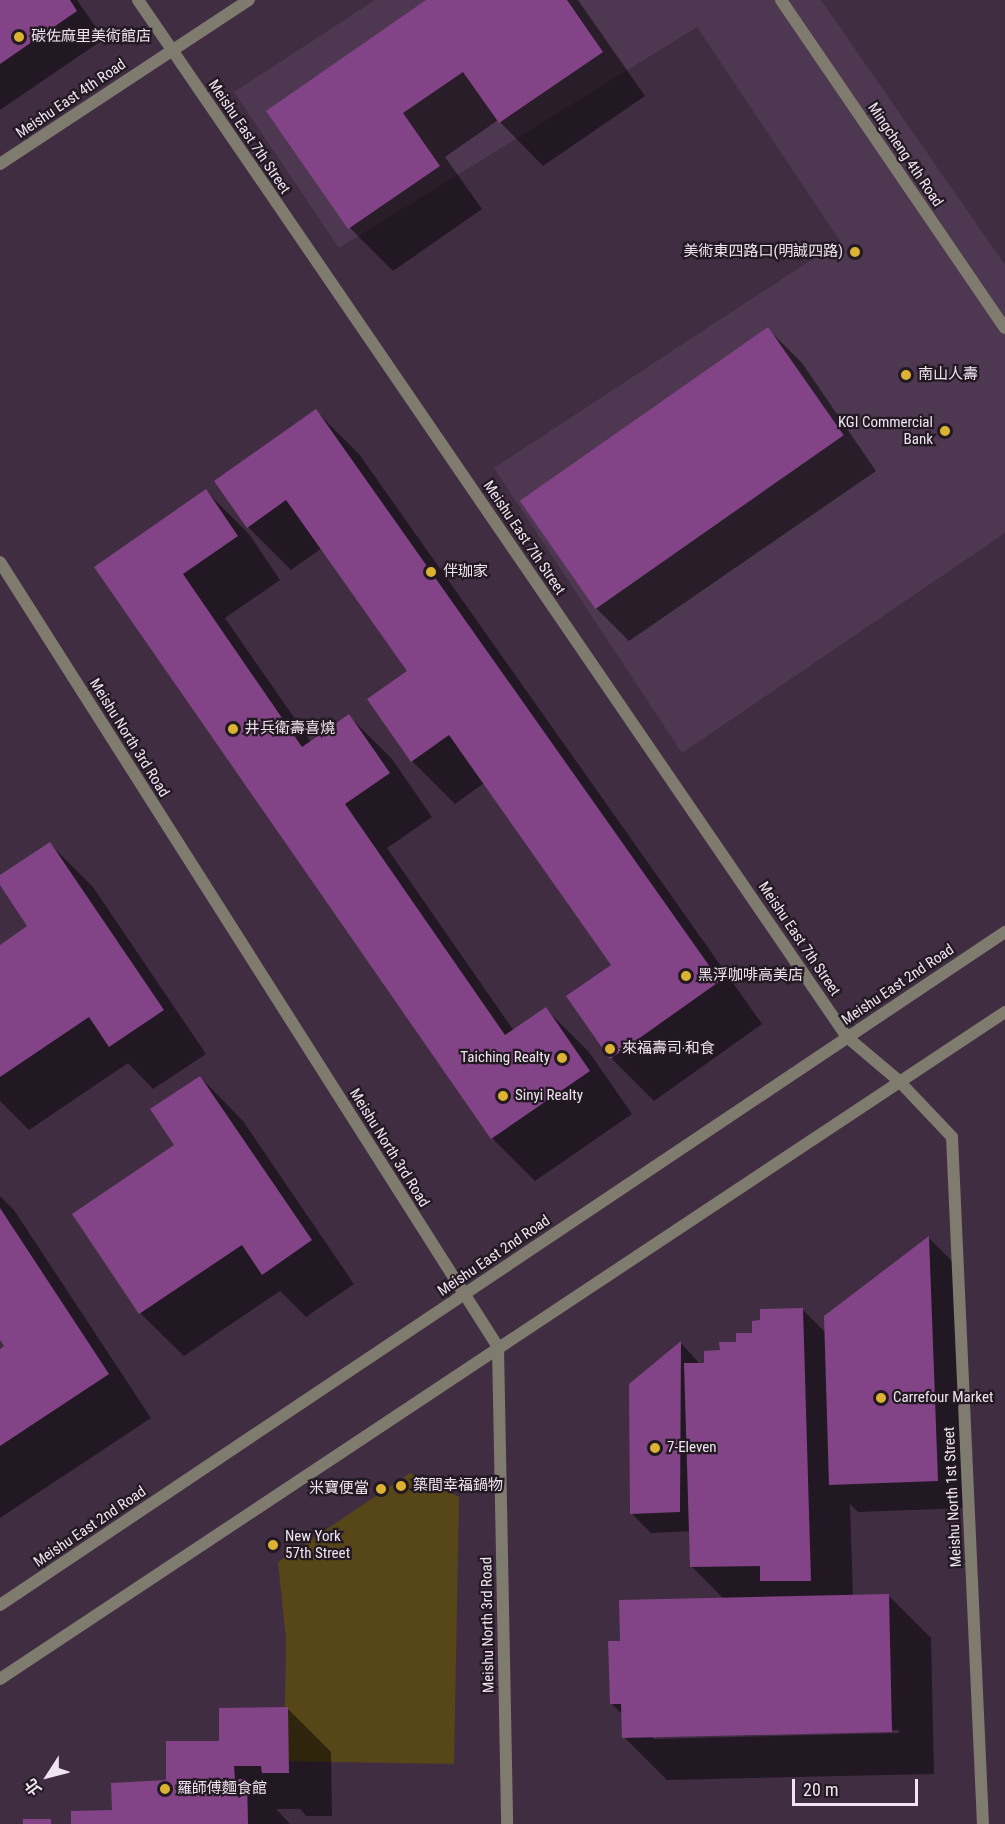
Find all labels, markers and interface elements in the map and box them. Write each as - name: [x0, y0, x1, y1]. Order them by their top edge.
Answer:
- place label: 碳佐麻里美術館店: [31, 28, 151, 46]
- marker: 碳佐麻里美術館店: [12, 30, 26, 44]
- street label: Meishu East 4th Road: [13, 56, 129, 142]
- street label: Meishu East 7th Street: [204, 77, 294, 197]
- street label: Mingcheng 4th Road: [864, 100, 946, 210]
- place label: 美術東四路口(明誠四路): [684, 243, 843, 261]
- marker: 美術東四路口(明誠四路): [848, 245, 862, 259]
- place label: 南山人壽: [918, 366, 978, 384]
- marker: 南山人壽: [899, 368, 913, 382]
- place label: KGI Commercial Bank: [838, 413, 933, 448]
- marker: KGI Commercial Bank: [938, 424, 952, 438]
- street label: Meishu East 7th Street: [479, 478, 569, 598]
- place label: 伴珈家: [443, 563, 488, 581]
- marker: 伴珈家: [424, 565, 438, 579]
- street label: Meishu North 3rd Road: [85, 675, 173, 801]
- place label: 井兵衛壽喜燒: [245, 720, 335, 738]
- marker: 井兵衛壽喜燒: [226, 722, 240, 736]
- street label: Meishu East 7th Street: [754, 879, 844, 999]
- street label: Meishu East 2nd Road: [838, 941, 958, 1029]
- place label: 黑浮咖啡高美店: [698, 967, 803, 985]
- marker: 黑浮咖啡高美店: [679, 969, 693, 983]
- place label: 來福壽司‧和食: [622, 1040, 715, 1058]
- marker: 來福壽司‧和食: [603, 1042, 617, 1056]
- place label: Taiching Realty: [460, 1049, 550, 1067]
- marker: Taiching Realty: [555, 1051, 569, 1065]
- street label: Meishu North 3rd Road: [345, 1085, 433, 1211]
- place label: Sinyi Realty: [515, 1087, 583, 1105]
- marker: Sinyi Realty: [496, 1089, 510, 1103]
- street label: Meishu East 2nd Road: [434, 1212, 554, 1300]
- place label: Carrefour Market: [893, 1389, 993, 1407]
- marker: Carrefour Market: [874, 1391, 888, 1405]
- street label: Meishu North 1st Street: [940, 1426, 966, 1568]
- place label: 7-Eleven: [667, 1439, 717, 1457]
- marker: 7-Eleven: [648, 1441, 662, 1455]
- place label: 築間幸福鍋物: [413, 1477, 503, 1495]
- marker: 築間幸福鍋物: [394, 1479, 408, 1493]
- place label: 米寶便當: [309, 1480, 369, 1498]
- marker: 米寶便當: [374, 1482, 388, 1496]
- street label: Meishu East 2nd Road: [30, 1483, 150, 1571]
- place label: New York 57th Street: [285, 1527, 350, 1562]
- marker: New York 57th Street: [266, 1538, 280, 1552]
- street label: Meishu North 3rd Road: [478, 1557, 498, 1693]
- north arrow: [18, 1746, 78, 1806]
- scale bar: [795, 1767, 921, 1805]
- text: 北: [21, 1775, 45, 1799]
- text: 20 m: [803, 1779, 838, 1800]
- place label: 羅師傅麵食館: [177, 1780, 267, 1798]
- marker: 羅師傅麵食館: [158, 1782, 172, 1796]

